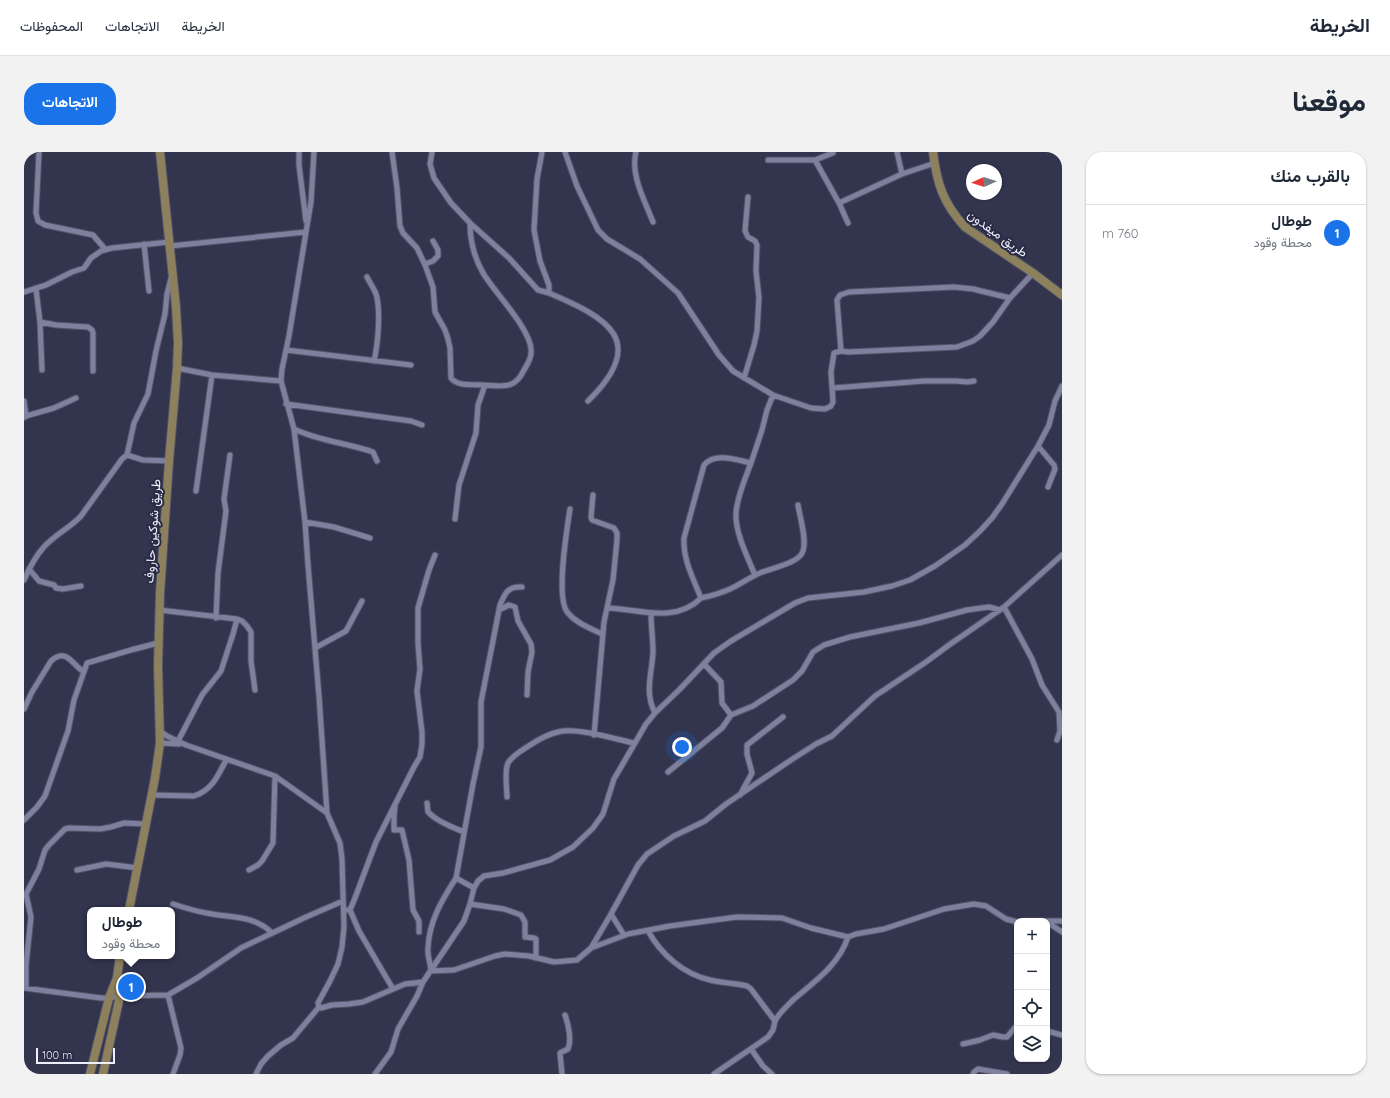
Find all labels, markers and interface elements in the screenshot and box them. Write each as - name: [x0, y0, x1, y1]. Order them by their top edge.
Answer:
- text: الخريطة: [1310, 13, 1370, 37]
- text: المحفوظات: [20, 17, 83, 35]
- text: الاتجاهات: [105, 17, 159, 35]
- text: الخريطة: [181, 17, 225, 35]
- button: الاتجاهات: [24, 83, 116, 125]
- text: موقعنا: [1292, 83, 1366, 118]
- north arrow: [966, 164, 1002, 200]
- text: بالقرب منك: [1271, 165, 1350, 186]
- street label: طريق ميفدون: [964, 206, 1031, 261]
- text: طوطال: [1271, 211, 1312, 230]
- text: 760 m: [1102, 225, 1138, 241]
- text: 1: [1334, 225, 1340, 241]
- text: محطة وقود: [1253, 234, 1312, 250]
- street label: طريق شوكين حاروف: [140, 478, 165, 584]
- your location: [672, 737, 692, 757]
- popup: [87, 907, 175, 959]
- text: طوطال: [102, 912, 142, 931]
- map controls: [1014, 918, 1050, 1062]
- button: +: [1014, 918, 1050, 954]
- text: محطة وقود: [102, 935, 160, 951]
- button: −: [1014, 954, 1050, 990]
- pin: 1: [118, 972, 144, 1002]
- button: locate: [1014, 990, 1050, 1026]
- button: layers: [1014, 1026, 1050, 1062]
- scale bar: [36, 1046, 115, 1065]
- text: 100 m: [42, 1048, 72, 1062]

